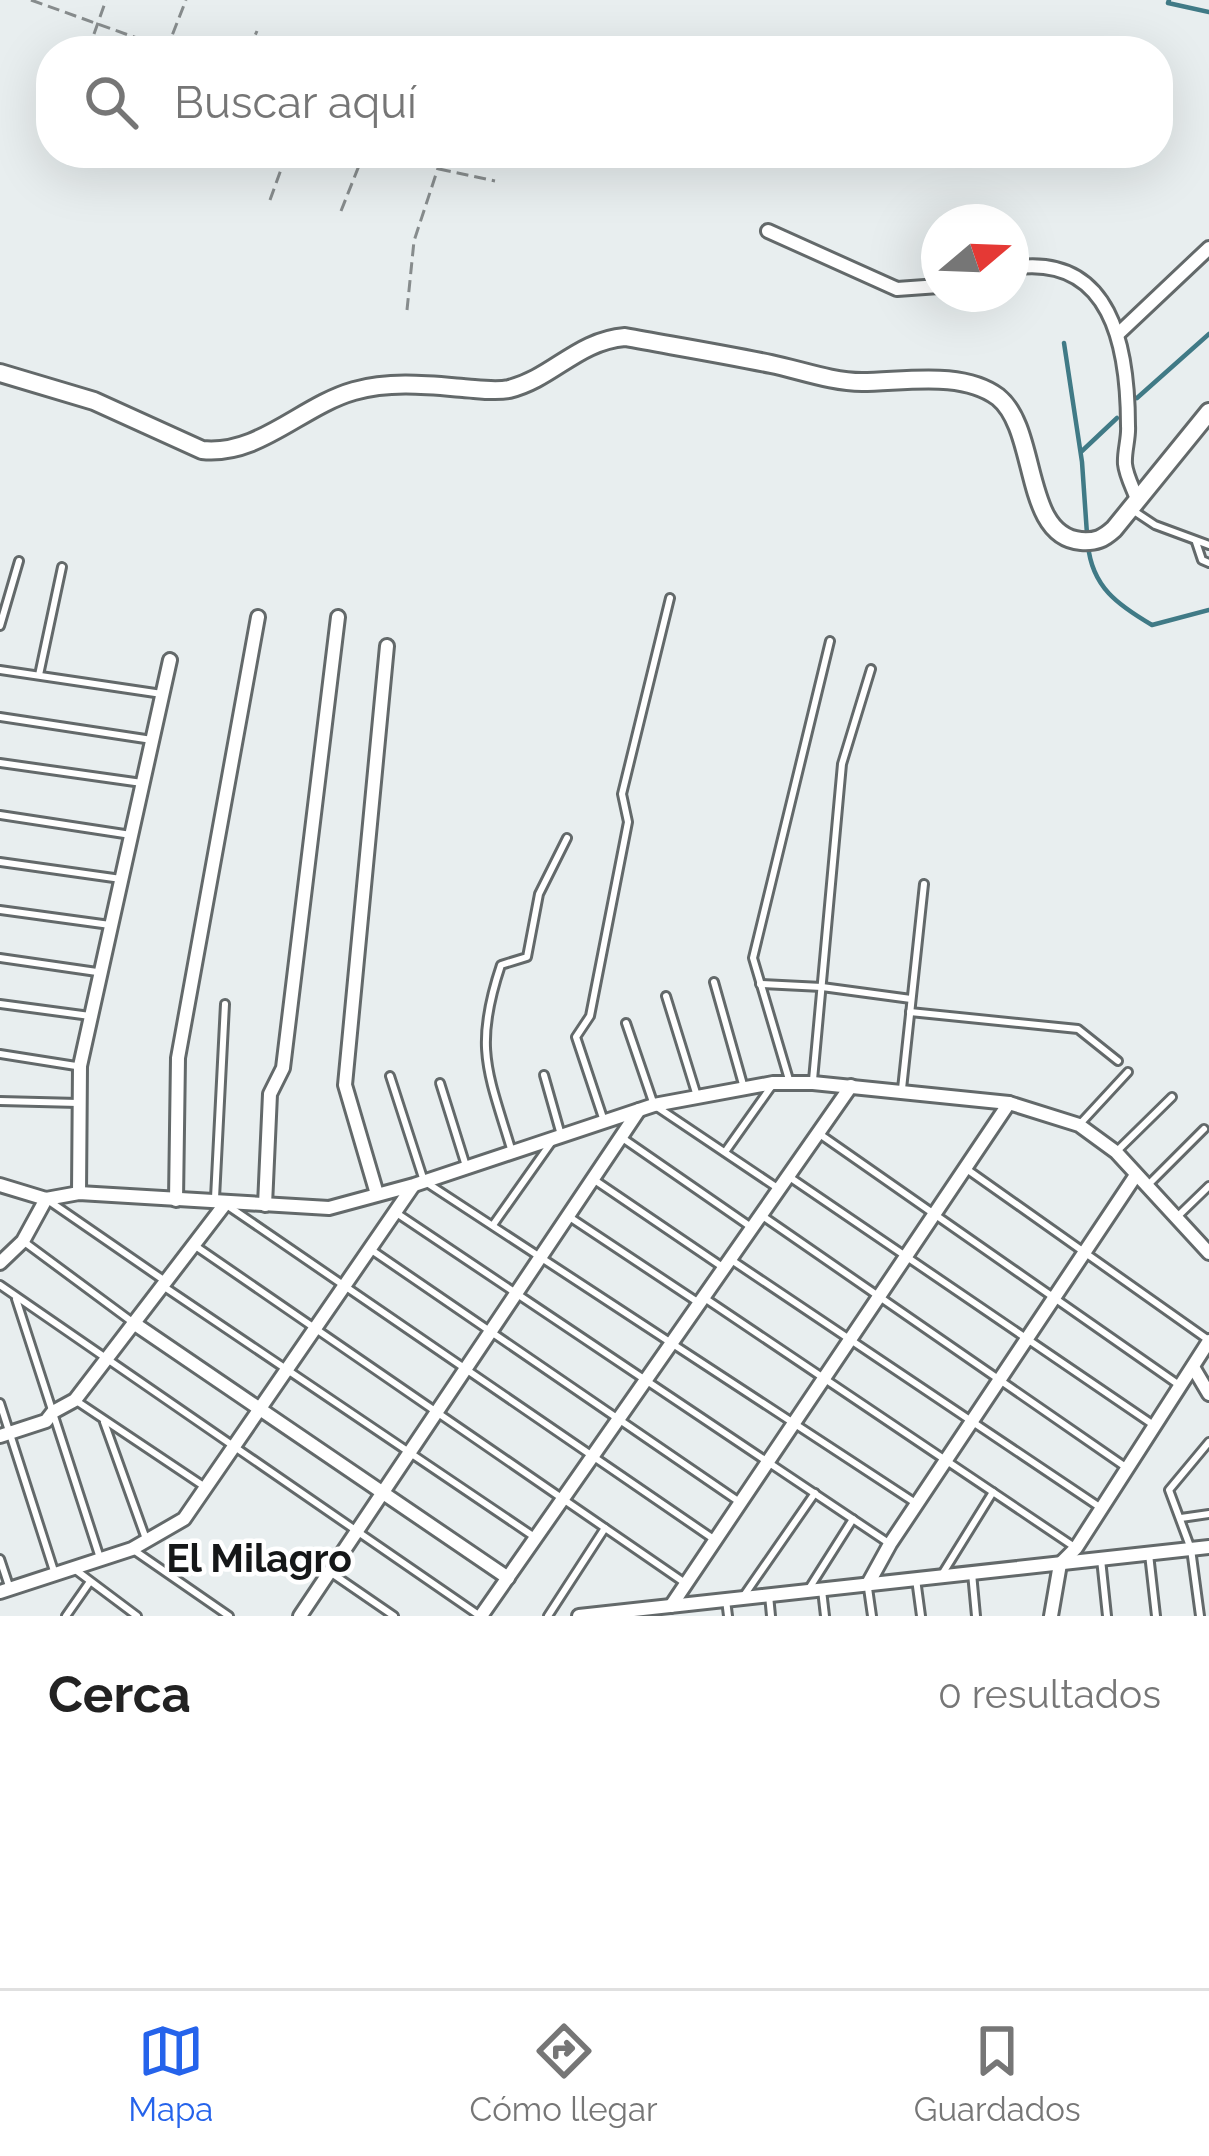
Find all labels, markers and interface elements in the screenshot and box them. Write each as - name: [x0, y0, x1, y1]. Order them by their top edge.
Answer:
- search box: [36, 36, 1173, 168]
- icon: search: [78, 69, 144, 135]
- text: Buscar aquí: [174, 76, 417, 129]
- north arrow: [921, 204, 1029, 312]
- district label: El Milagro: [166, 1535, 352, 1581]
- text: Cerca: [48, 1664, 191, 1724]
- text: 0 resultados: [938, 1671, 1161, 1717]
- tab: Mapa: [128, 2018, 213, 2129]
- tab: Cómo llegar: [470, 2018, 658, 2129]
- tab: Guardados: [914, 2018, 1081, 2129]

